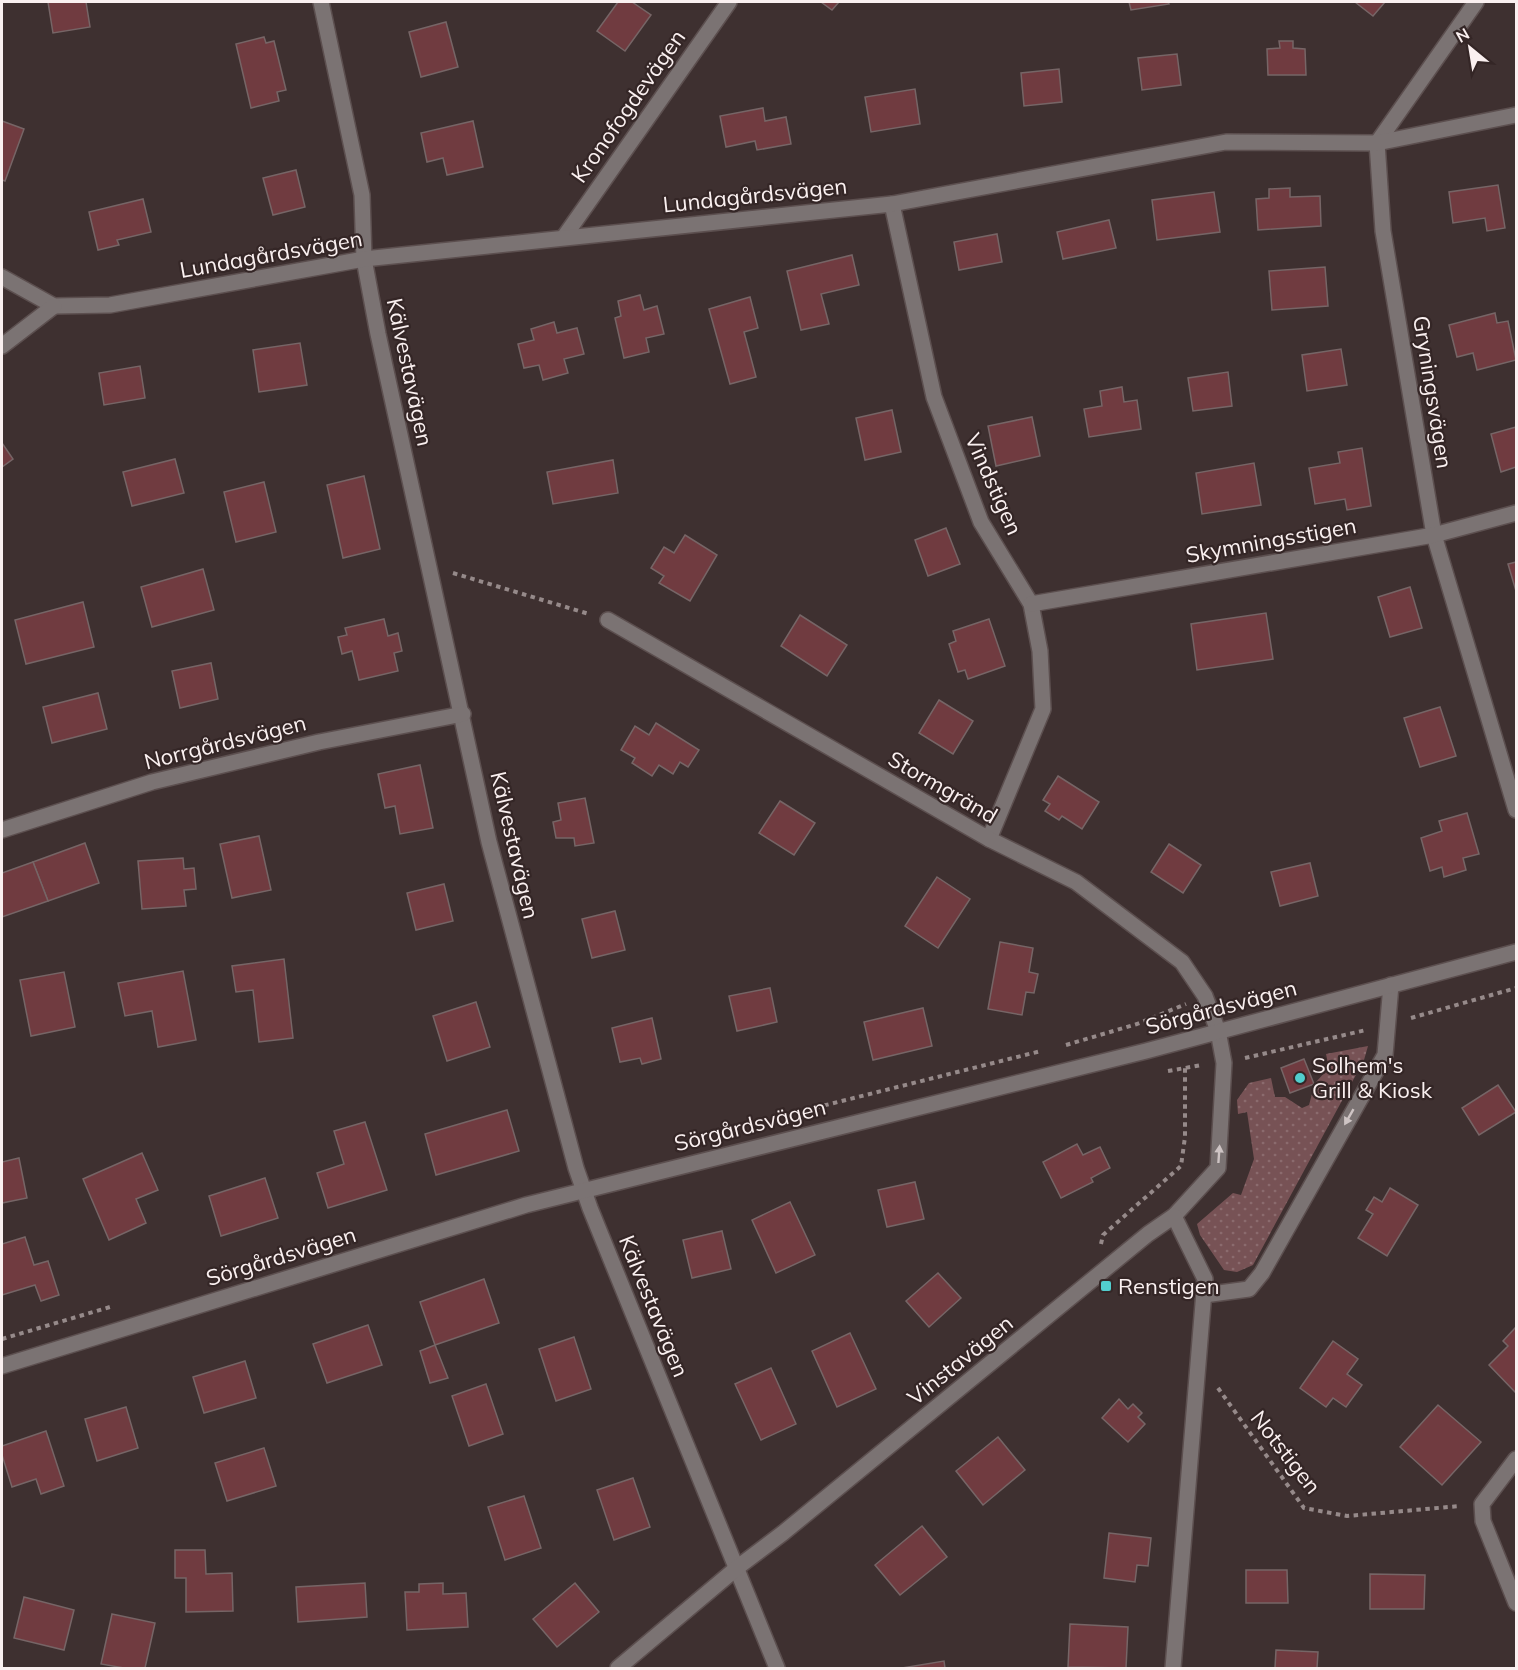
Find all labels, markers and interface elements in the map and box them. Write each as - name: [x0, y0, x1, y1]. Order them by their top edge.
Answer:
- north arrow: [1440, 18, 1500, 78]
- text: N: [1452, 23, 1473, 47]
- street label: Kronofogdevägen: [565, 24, 691, 188]
- street label: Lundagårdsvägen: [662, 171, 848, 219]
- street label: Lundagårdsvägen: [177, 224, 365, 284]
- street label: Kälvestavägen: [381, 295, 439, 449]
- street label: Gryningsvägen: [1407, 314, 1459, 470]
- street label: Vindstigen: [959, 429, 1029, 539]
- street label: Skymningsstigen: [1184, 511, 1358, 569]
- street label: Norrgårdsvägen: [141, 708, 309, 776]
- street label: Stormgränd: [883, 744, 1003, 830]
- street label: Kälvestavägen: [484, 769, 546, 921]
- street label: Sörgårdsvägen: [1142, 973, 1300, 1041]
- place label: Solhem's Grill & Kiosk: [1312, 1051, 1433, 1104]
- marker: Solhem's Grill & Kiosk: [1293, 1071, 1307, 1085]
- street label: Sörgårdsvägen: [671, 1093, 829, 1157]
- one-way arrow: [1344, 1109, 1354, 1126]
- one-way arrow: [1214, 1144, 1224, 1163]
- street label: Sörgårdsvägen: [203, 1220, 359, 1292]
- street label: Kälvestavägen: [613, 1231, 695, 1381]
- place label: Renstigen: [1118, 1272, 1220, 1300]
- marker: Renstigen: [1099, 1279, 1113, 1293]
- street label: Vinstavägen: [901, 1309, 1019, 1411]
- street label: Notstigen: [1245, 1405, 1327, 1499]

